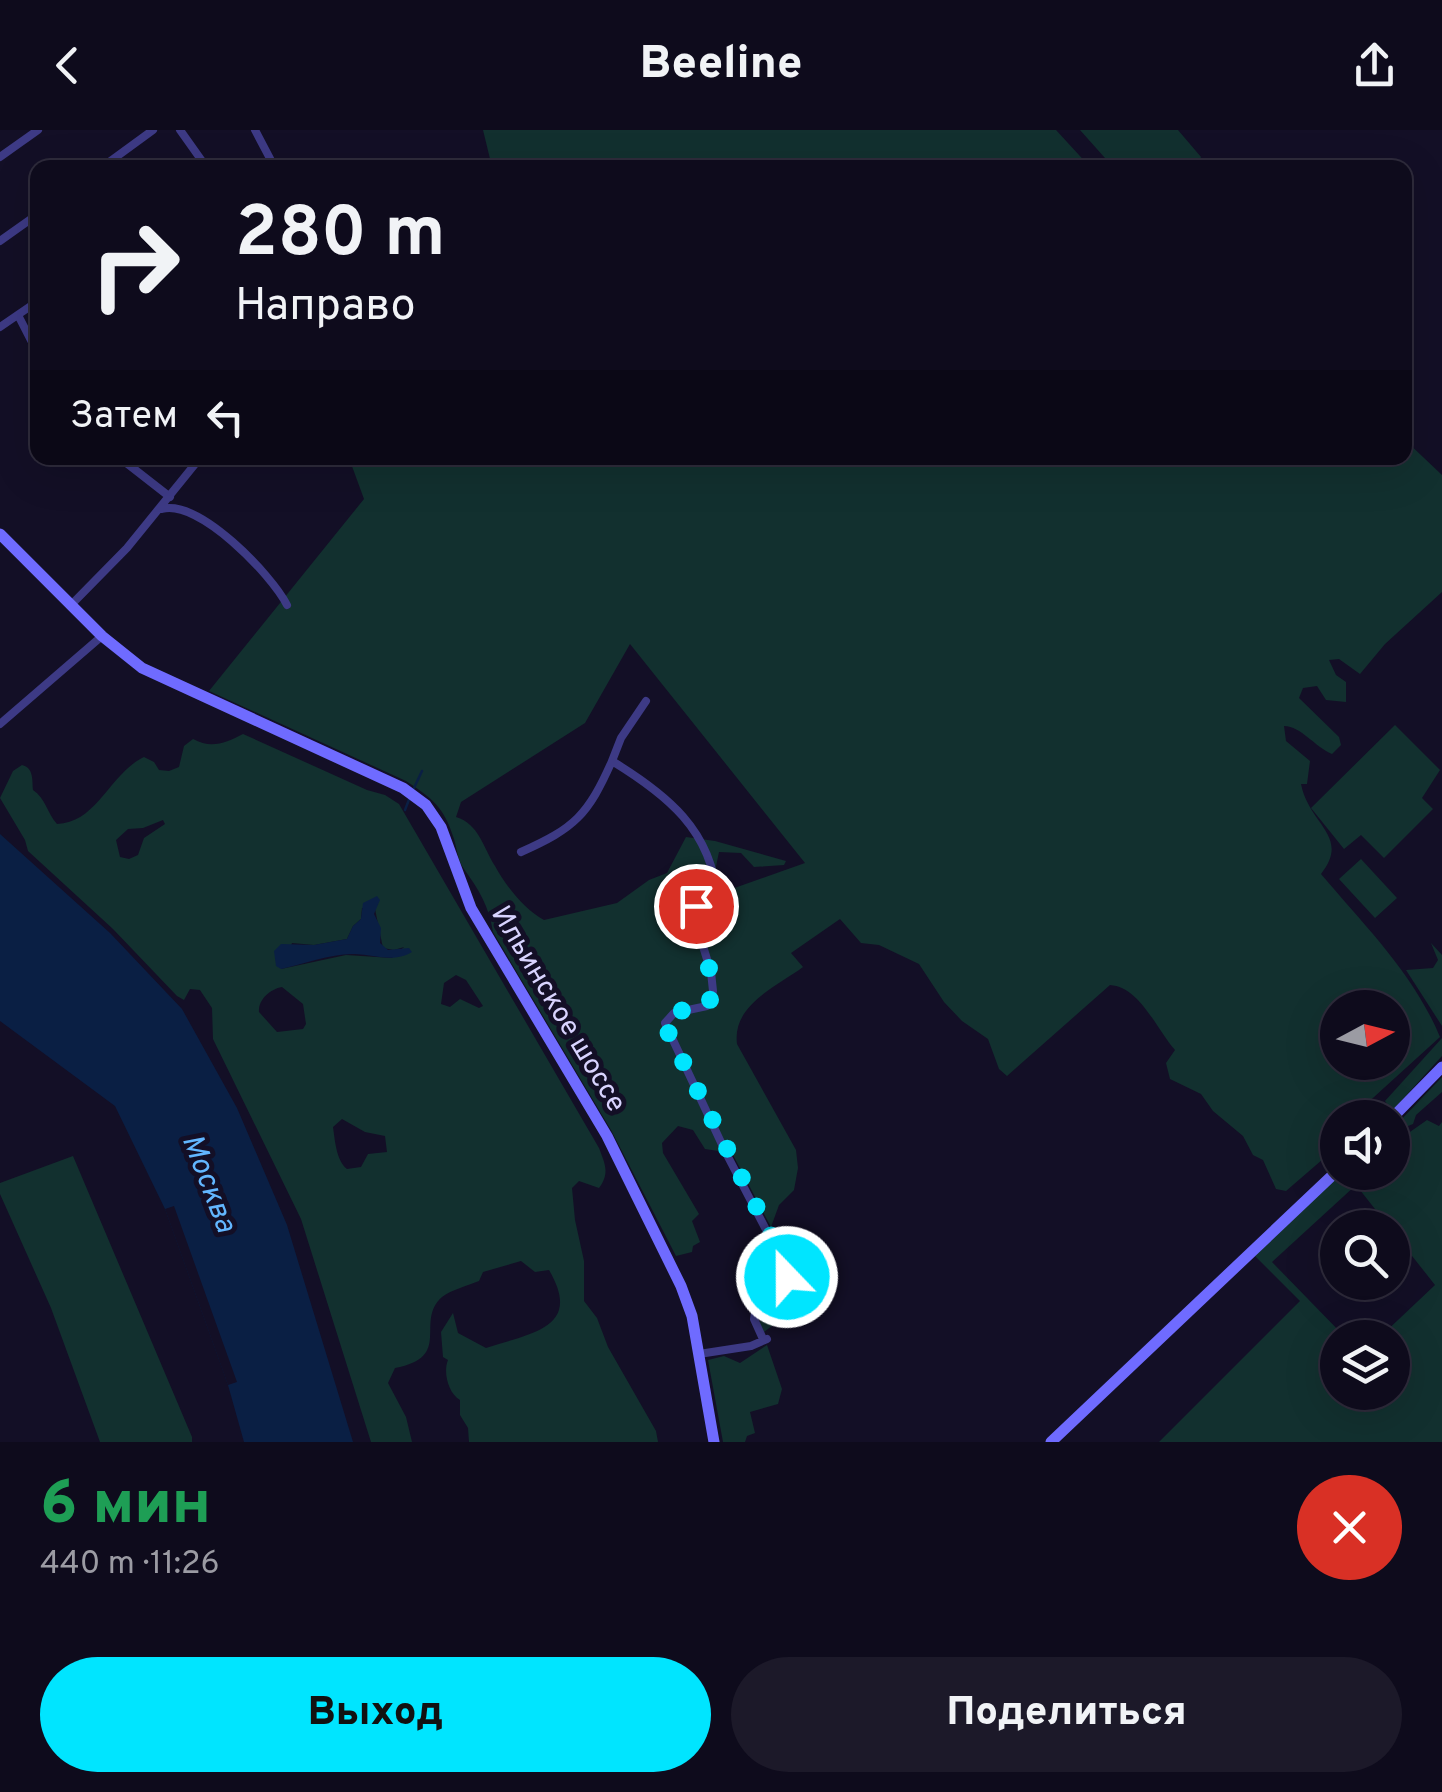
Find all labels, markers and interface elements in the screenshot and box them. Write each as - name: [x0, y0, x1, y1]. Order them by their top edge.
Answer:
- text: Beeline: [640, 37, 802, 94]
- icon: back: [40, 38, 95, 93]
- icon: share: [1347, 38, 1402, 93]
- text: 280 m: [235, 192, 446, 281]
- icon: right: [70, 200, 200, 330]
- text: Направо: [235, 279, 416, 336]
- icon: left: [198, 390, 253, 445]
- text: Затем: [70, 393, 178, 442]
- pin: [654, 864, 739, 949]
- icon: arrive: [669, 879, 724, 934]
- street label: Ильинское шоссе: [482, 900, 633, 1119]
- north arrow: [1320, 990, 1410, 1080]
- map controls: [1320, 990, 1410, 1410]
- button: sound: [1320, 1100, 1410, 1190]
- water label: Москва: [172, 1130, 243, 1239]
- button: search: [1320, 1210, 1410, 1300]
- position arrow: [735, 1225, 839, 1329]
- button: layers: [1320, 1320, 1410, 1410]
- text: 6 мин: [40, 1469, 211, 1545]
- button: close: [1297, 1475, 1402, 1580]
- text: 440 m · 11:26: [40, 1545, 220, 1585]
- button: Выход: [40, 1657, 711, 1772]
- button: Поделиться: [731, 1657, 1402, 1772]

